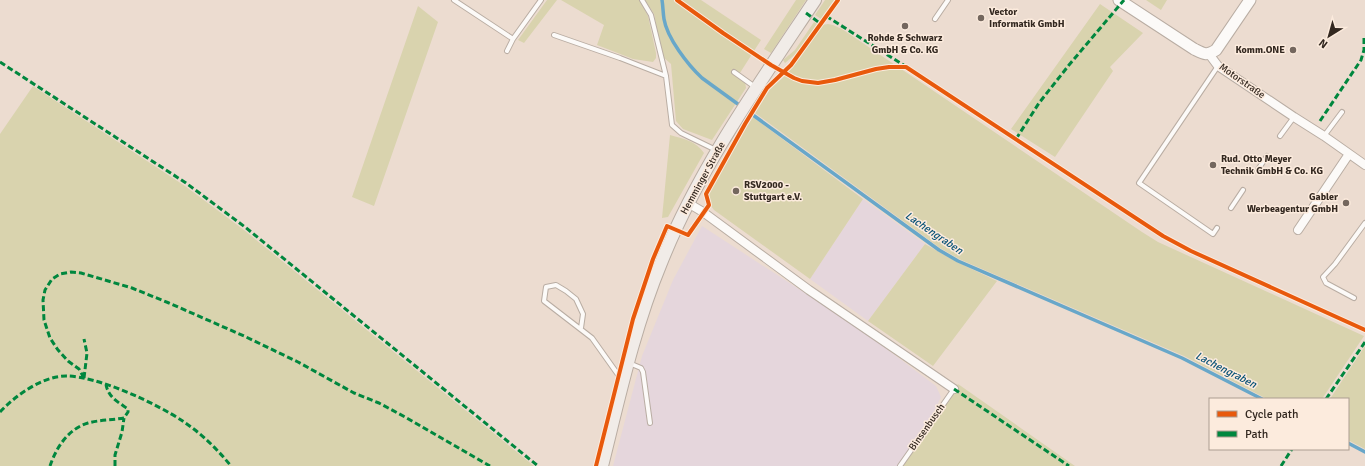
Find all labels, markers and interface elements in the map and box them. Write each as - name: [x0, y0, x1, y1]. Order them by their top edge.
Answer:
- place label: Vector Informatik GmbH: [989, 6, 1065, 30]
- marker: Vector Informatik GmbH: [976, 13, 986, 23]
- north arrow: [1309, 16, 1349, 56]
- marker: Rohde & Schwarz GmbH & Co. KG: [900, 21, 910, 31]
- place label: Rohde & Schwarz GmbH & Co. KG: [868, 32, 943, 56]
- text: N: [1316, 36, 1330, 51]
- place label: Komm.ONE: [1236, 44, 1285, 56]
- marker: Komm.ONE: [1288, 45, 1298, 55]
- street label: Motorstraße: [1217, 61, 1267, 101]
- street label: Hemminger Straße: [678, 140, 728, 216]
- place label: Rud. Otto Meyer Technik GmbH & Co. KG: [1221, 153, 1323, 177]
- marker: Rud. Otto Meyer Technik GmbH & Co. KG: [1208, 160, 1218, 170]
- place label: RSV2000 - Stuttgart e.V.: [744, 179, 802, 203]
- marker: RSV2000 - Stuttgart e.V.: [731, 186, 741, 196]
- place label: Gabler Werbeagentur GmbH: [1247, 191, 1338, 215]
- marker: Gabler Werbeagentur GmbH: [1341, 198, 1351, 208]
- water label: Lachengraben: [903, 209, 966, 258]
- water label: Lachengraben: [1193, 349, 1259, 391]
- legend: [1209, 398, 1349, 450]
- street label: Binsenbusch: [906, 401, 948, 453]
- text: Cycle path: [1245, 407, 1298, 422]
- text: Path: [1245, 427, 1268, 442]

